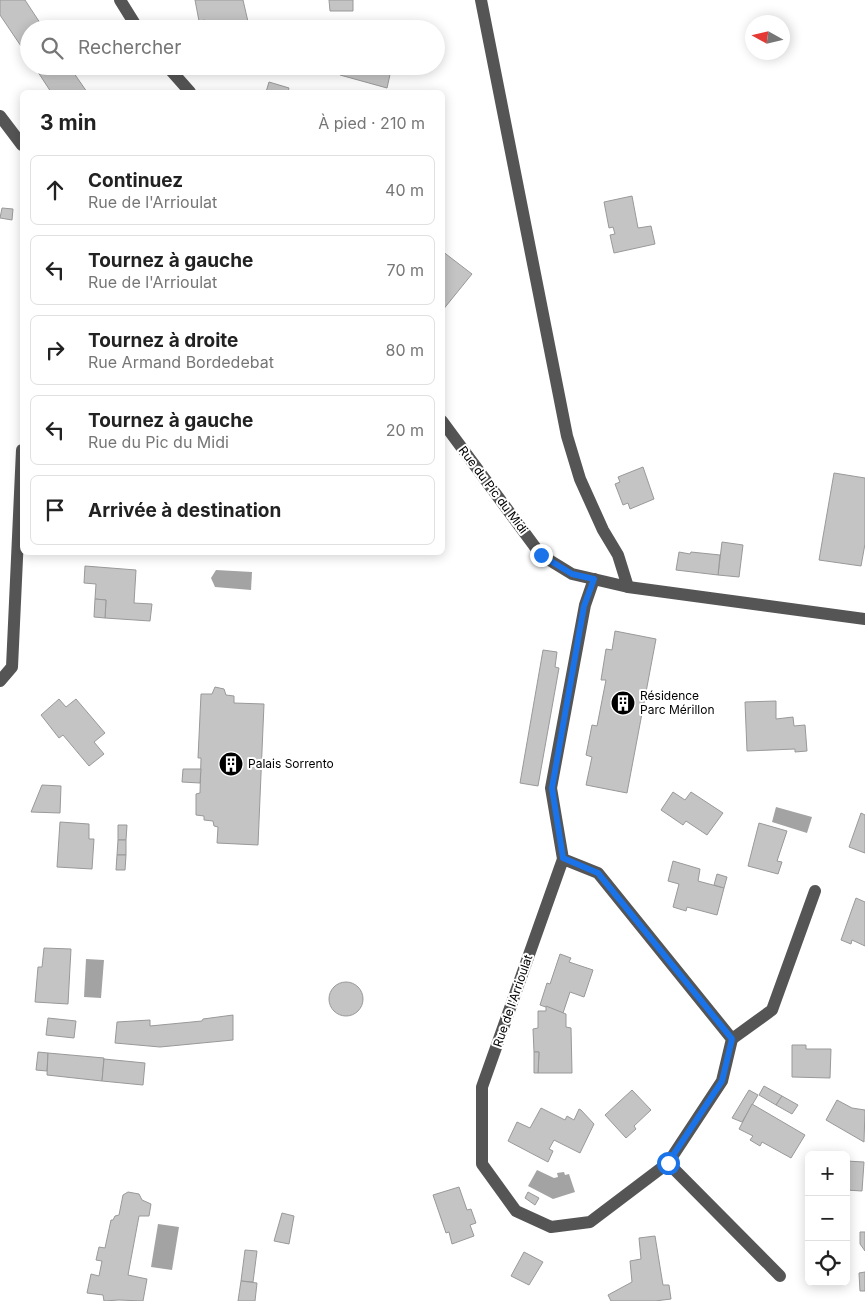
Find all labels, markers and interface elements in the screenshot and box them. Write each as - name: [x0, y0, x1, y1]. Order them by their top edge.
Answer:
- north arrow: [745, 15, 790, 60]
- search box: [20, 20, 445, 75]
- icon: search: [38, 34, 66, 62]
- text: Rechercher: [78, 36, 181, 59]
- text: 3 min: [40, 110, 96, 135]
- text: À pied · 210 m: [318, 113, 425, 133]
- text: Continuez: [88, 169, 183, 192]
- icon: ahead: [41, 176, 69, 204]
- text: 40 m: [385, 180, 424, 200]
- text: Rue de l'Arrioulat: [88, 192, 217, 212]
- text: Tournez à gauche: [88, 249, 253, 272]
- icon: left: [41, 256, 69, 284]
- text: 70 m: [387, 260, 424, 280]
- text: Rue de l'Arrioulat: [88, 272, 217, 292]
- text: Tournez à droite: [88, 329, 238, 352]
- icon: right: [41, 336, 69, 364]
- text: 80 m: [385, 340, 424, 360]
- text: Rue Armand Bordedebat: [88, 352, 274, 372]
- text: Tournez à gauche: [88, 409, 253, 432]
- icon: left: [41, 416, 69, 444]
- text: 20 m: [386, 420, 424, 440]
- text: Rue du Pic du Midi: [88, 432, 229, 452]
- street label: Rue du Pic du Midi: [456, 443, 531, 536]
- icon: arrive: [41, 496, 69, 524]
- text: Arrivée à destination: [88, 499, 281, 522]
- route end: [530, 544, 553, 567]
- place label: Résidence Parc Mérillon: [640, 688, 715, 717]
- building icon: Résidence Parc Mérillon: [610, 690, 636, 716]
- building icon: Palais Sorrento: [218, 751, 244, 777]
- place label: Palais Sorrento: [248, 756, 334, 771]
- street label: Rue de l'Arrioulat: [490, 953, 535, 1049]
- map controls: [805, 1151, 850, 1286]
- button: +: [805, 1151, 850, 1196]
- route start: [657, 1152, 680, 1175]
- button: −: [805, 1196, 850, 1241]
- button: locate: [805, 1241, 850, 1286]

